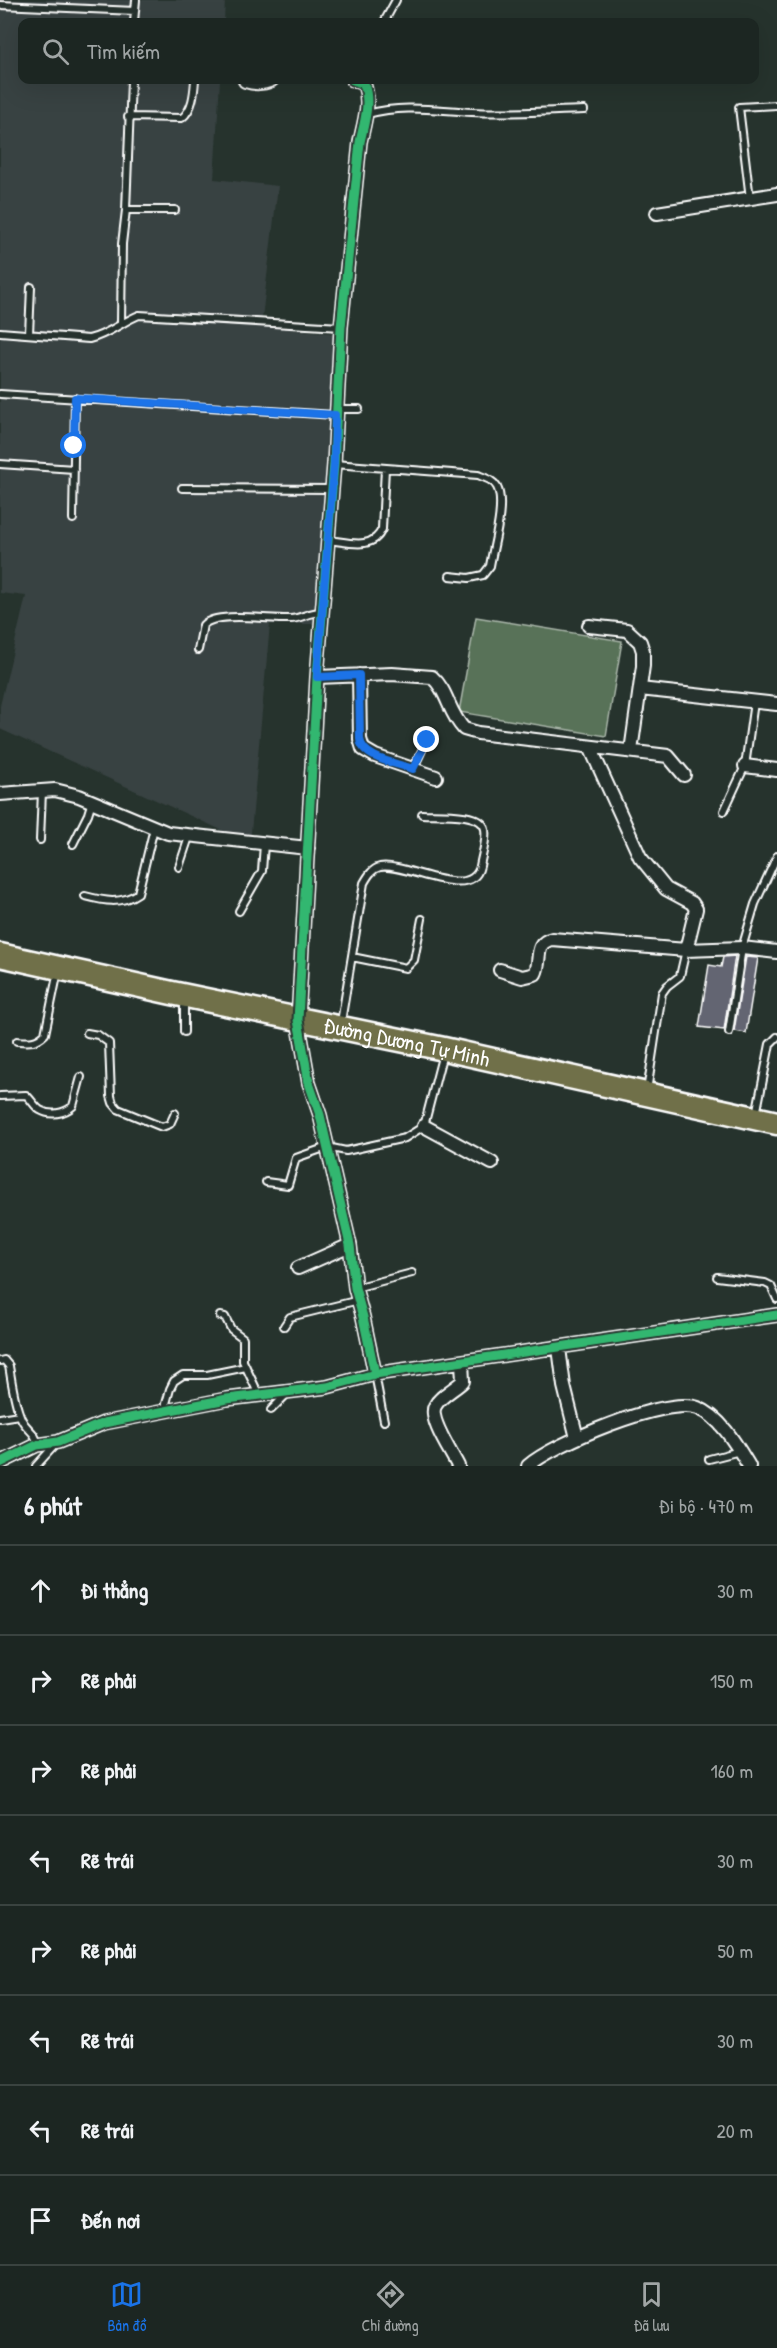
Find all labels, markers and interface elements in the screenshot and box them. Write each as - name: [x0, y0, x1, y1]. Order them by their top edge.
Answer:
- search box: [18, 18, 759, 84]
- icon: search: [39, 35, 72, 68]
- text: Tìm kiếm: [87, 36, 160, 66]
- route start: [60, 432, 86, 458]
- route end: [413, 726, 439, 752]
- street label: Đường Dương Tự Minh: [321, 1010, 493, 1074]
- text: 6 phút: [24, 1488, 82, 1523]
- text: Đi bộ · 470 m: [659, 1492, 753, 1519]
- icon: ahead: [24, 1574, 57, 1607]
- text: Đi thẳng: [81, 1575, 148, 1605]
- text: 30 m: [717, 1577, 753, 1604]
- icon: right: [24, 1664, 57, 1697]
- text: Rẽ phải: [81, 1665, 137, 1695]
- text: 150 m: [710, 1667, 753, 1694]
- icon: right: [24, 1754, 57, 1787]
- text: Rẽ phải: [81, 1755, 137, 1785]
- text: 160 m: [711, 1757, 753, 1784]
- icon: left: [24, 1844, 57, 1877]
- text: Rẽ trái: [81, 1845, 134, 1875]
- text: 30 m: [717, 1847, 753, 1874]
- icon: right: [24, 1934, 57, 1967]
- text: Rẽ phải: [81, 1935, 137, 1965]
- text: 50 m: [717, 1937, 753, 1964]
- icon: left: [24, 2024, 57, 2057]
- text: Rẽ trái: [81, 2025, 134, 2055]
- text: 30 m: [717, 2027, 753, 2054]
- icon: left: [24, 2114, 57, 2147]
- text: Rẽ trái: [81, 2115, 134, 2145]
- text: 20 m: [716, 2117, 753, 2144]
- icon: arrive: [24, 2204, 57, 2237]
- text: Đến nơi: [81, 2205, 141, 2235]
- tab: Bản đồ: [108, 2278, 146, 2336]
- tab: Chỉ đường: [361, 2278, 419, 2336]
- tab: Đã lưu: [634, 2278, 669, 2336]

